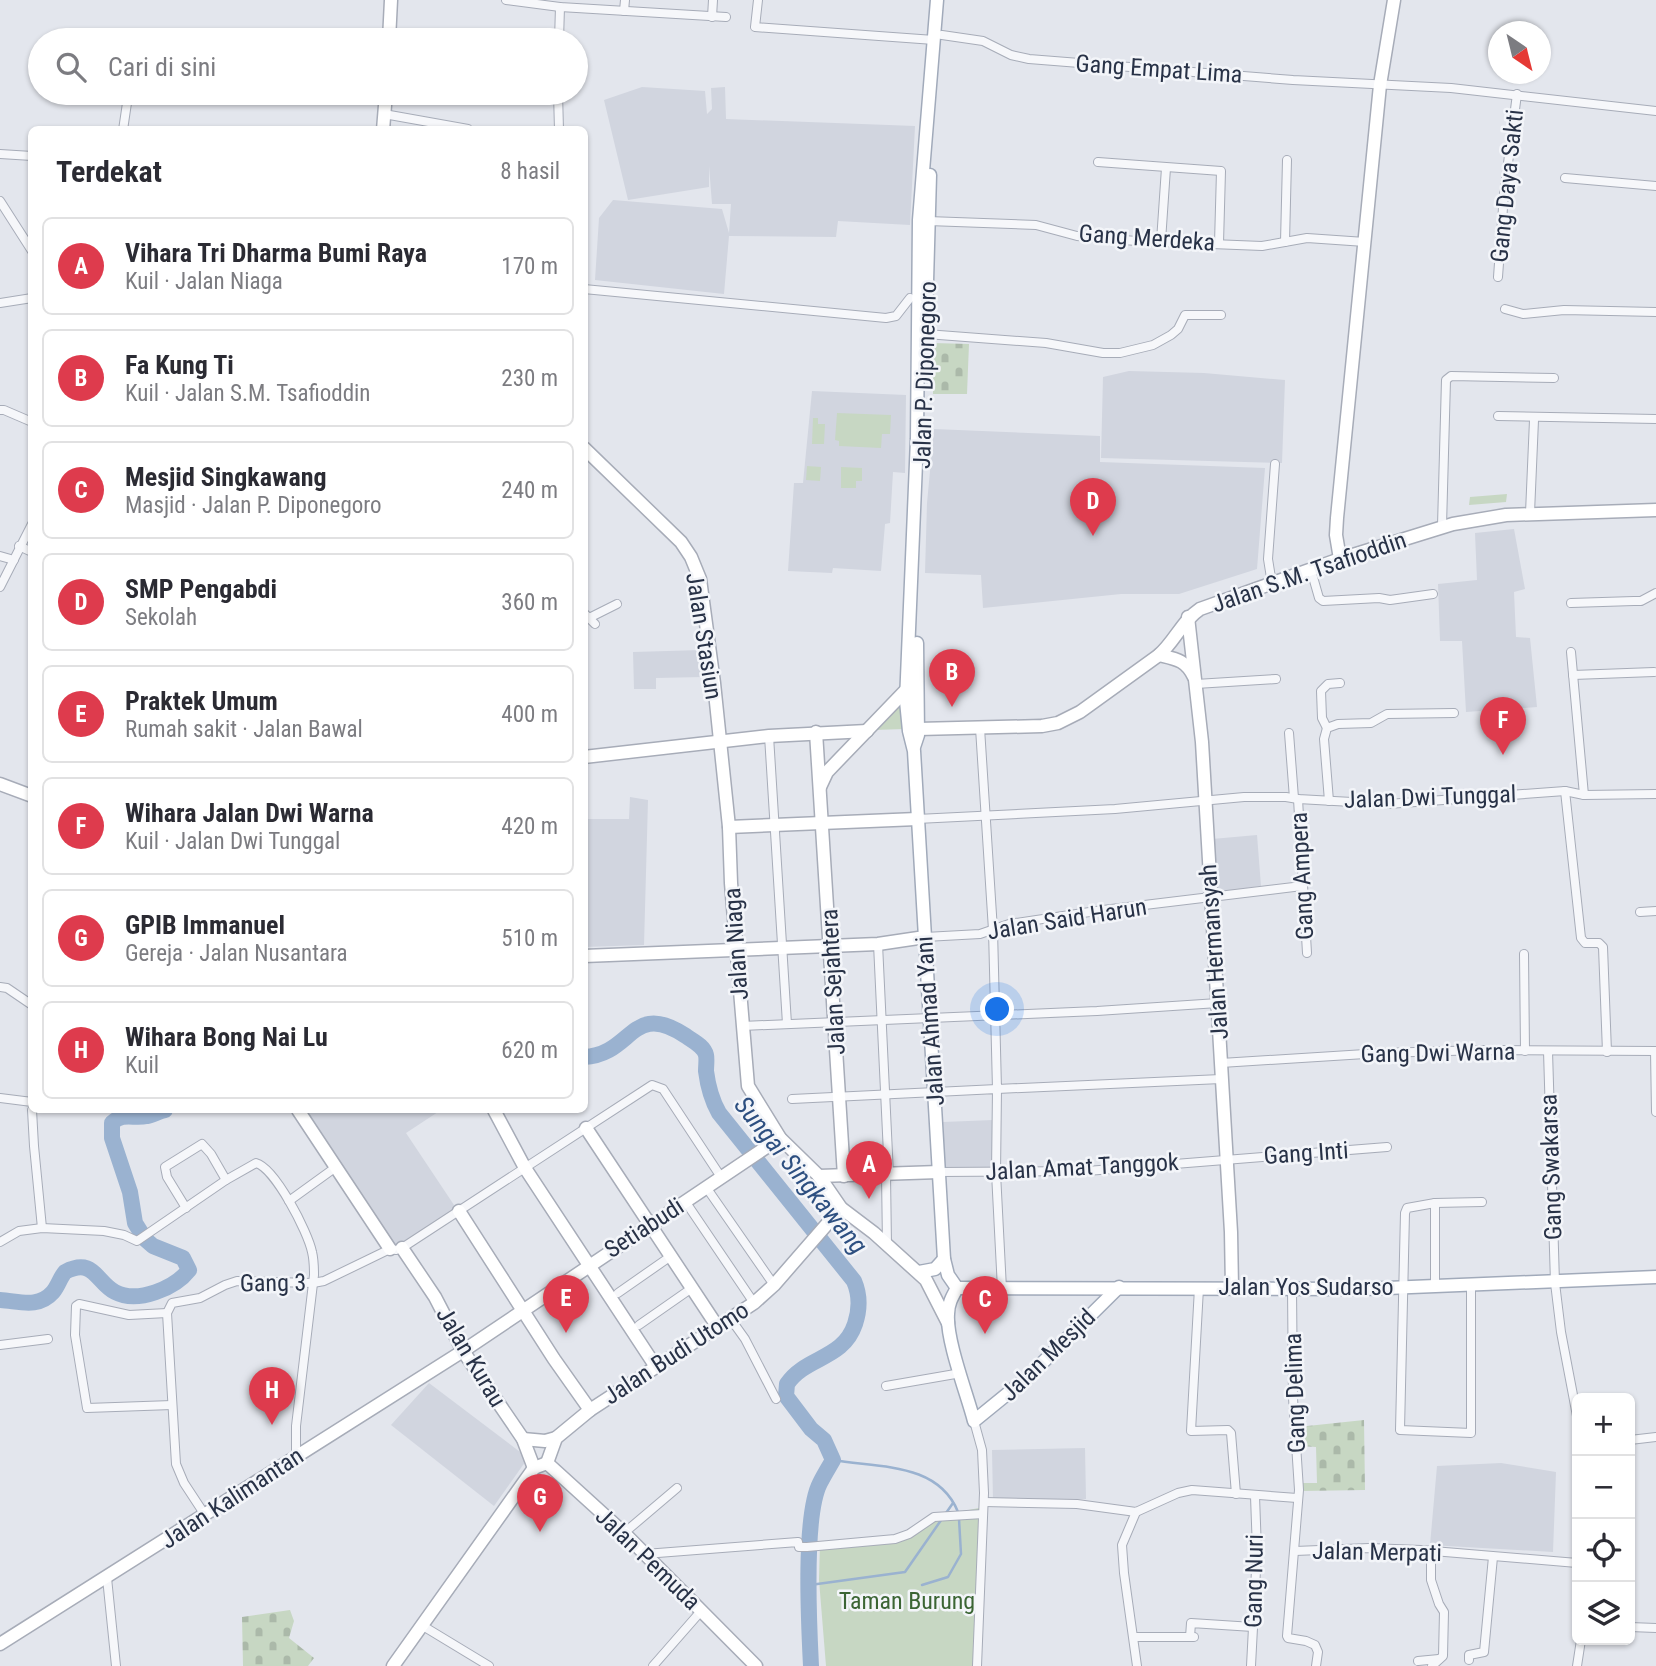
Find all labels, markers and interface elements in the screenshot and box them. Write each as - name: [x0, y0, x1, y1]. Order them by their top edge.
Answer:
- north arrow: [1488, 21, 1551, 84]
- search box: [28, 28, 588, 105]
- icon: search: [52, 48, 90, 86]
- street label: Gang Empat Lima: [1075, 49, 1243, 89]
- text: Cari di sini: [108, 52, 216, 82]
- street label: Gang Daya Sakti: [1485, 108, 1529, 264]
- text: Terdekat: [56, 154, 162, 189]
- text: 8 hasil: [500, 158, 560, 185]
- street label: Gang Merdeka: [1078, 219, 1216, 257]
- text: Vihara Tri Dharma Bumi Raya: [125, 238, 427, 268]
- text: A: [74, 253, 88, 280]
- text: 170 m: [501, 253, 558, 280]
- text: Kuil · Jalan Niaga: [125, 268, 283, 295]
- street label: Jalan P. Diponegoro: [908, 281, 942, 469]
- text: Fa Kung Ti: [125, 350, 234, 380]
- text: B: [75, 365, 87, 392]
- text: 230 m: [501, 365, 558, 392]
- text: Kuil · Jalan S.M. Tsafioddin: [125, 380, 370, 407]
- text: Mesjid Singkawang: [125, 462, 327, 492]
- text: C: [74, 477, 88, 504]
- text: 240 m: [501, 477, 558, 504]
- pin: D: [1070, 478, 1116, 536]
- text: Masjid · Jalan P. Diponegoro: [125, 492, 382, 519]
- street label: Jalan S.M. Tsafioddin: [1208, 526, 1410, 618]
- street label: Jalan Stasiun: [680, 571, 728, 701]
- text: SMP Pengabdi: [125, 574, 277, 604]
- text: D: [75, 589, 88, 616]
- text: 360 m: [501, 589, 558, 616]
- text: Sekolah: [125, 604, 197, 631]
- pin: B: [929, 649, 975, 707]
- text: Praktek Umum: [125, 686, 278, 716]
- pin: F: [1480, 697, 1526, 755]
- text: E: [75, 701, 87, 728]
- text: 400 m: [501, 701, 558, 728]
- text: Rumah sakit · Jalan Bawal: [125, 716, 363, 743]
- street label: Jalan Dwi Tunggal: [1343, 780, 1517, 814]
- text: Wihara Jalan Dwi Warna: [125, 798, 374, 828]
- street label: Gang Ampera: [1285, 811, 1319, 941]
- text: F: [76, 813, 86, 840]
- text: 420 m: [501, 813, 558, 840]
- text: Kuil · Jalan Dwi Tunggal: [125, 828, 340, 855]
- street label: Jalan Hermansyah: [1194, 863, 1234, 1041]
- street label: Jalan Niaga: [718, 887, 754, 1001]
- street label: Jalan Said Harun: [985, 893, 1149, 945]
- street label: Jalan Sejahtera: [815, 908, 851, 1056]
- text: GPIB Immanuel: [125, 910, 285, 940]
- text: G: [74, 925, 88, 952]
- text: 510 m: [501, 925, 558, 952]
- street label: Jalan Ahmad Yani: [910, 935, 950, 1107]
- text: Gereja · Jalan Nusantara: [125, 940, 348, 967]
- your location: [980, 992, 1014, 1026]
- text: Wihara Bong Nai Lu: [125, 1022, 328, 1052]
- text: H: [74, 1037, 88, 1064]
- text: 620 m: [501, 1037, 558, 1064]
- street label: Gang Dwi Warna: [1360, 1038, 1516, 1068]
- text: Kuil: [125, 1052, 159, 1079]
- water label: Sungai Singkawang: [728, 1090, 874, 1260]
- street label: Gang Swakarsa: [1534, 1093, 1568, 1241]
- street label: Gang Inti: [1263, 1136, 1349, 1170]
- pin: A: [846, 1141, 892, 1199]
- street label: Jalan Amat Tanggok: [985, 1148, 1180, 1186]
- street label: Setiabudi: [599, 1192, 689, 1264]
- street label: Gang 3: [240, 1268, 306, 1298]
- street label: Jalan Yos Sudarso: [1218, 1273, 1394, 1301]
- pin: E: [543, 1275, 589, 1333]
- pin: C: [962, 1276, 1008, 1334]
- street label: Jalan Budi Utomo: [598, 1296, 754, 1410]
- street label: Jalan Kurau: [430, 1302, 512, 1412]
- street label: Jalan Mesjid: [995, 1303, 1101, 1407]
- street label: Gang Delima: [1279, 1332, 1311, 1454]
- pin: H: [249, 1367, 295, 1425]
- map controls: [1572, 1393, 1635, 1645]
- button: +: [1572, 1393, 1635, 1456]
- street label: Jalan Kalimantan: [155, 1442, 309, 1554]
- button: −: [1572, 1456, 1635, 1519]
- pin: G: [517, 1474, 563, 1532]
- street label: Jalan Pemuda: [590, 1502, 706, 1616]
- button: locate: [1572, 1519, 1635, 1582]
- street label: Gang Nuri: [1239, 1534, 1269, 1628]
- street label: Jalan Merpati: [1312, 1537, 1442, 1567]
- button: layers: [1572, 1582, 1635, 1645]
- park label: Taman Burung: [839, 1587, 975, 1615]

